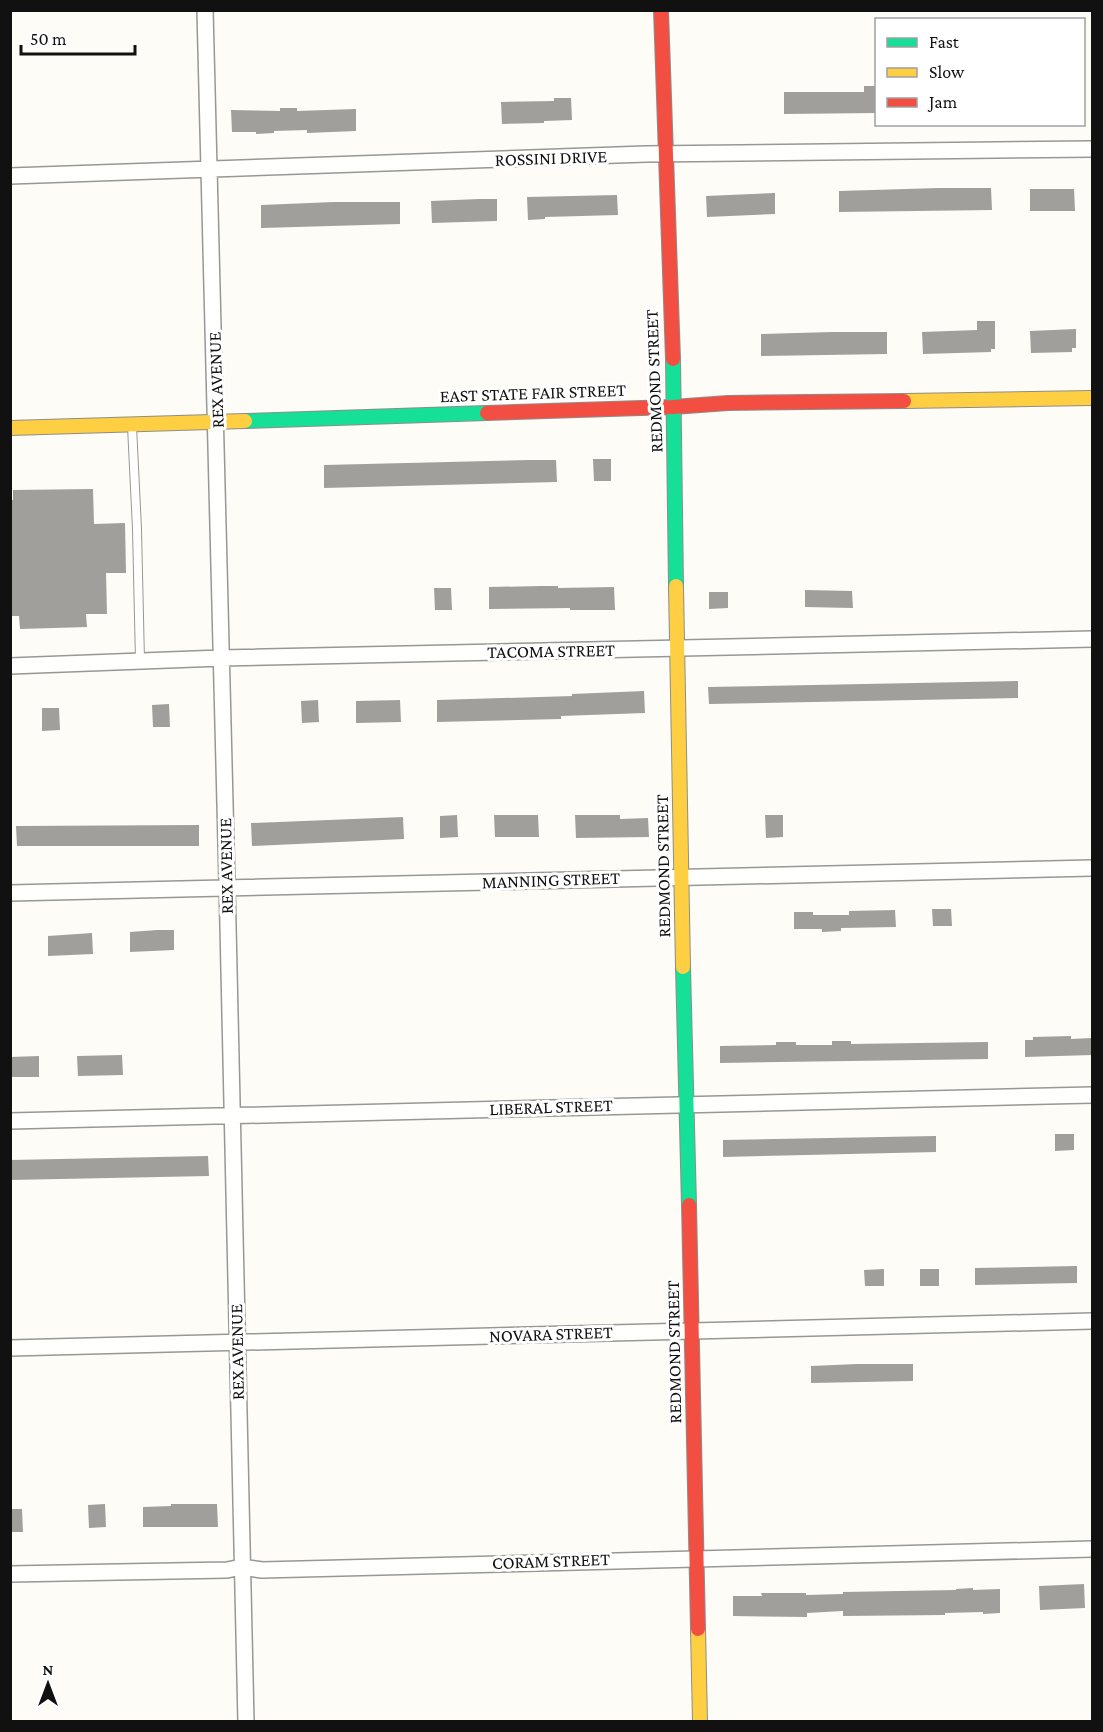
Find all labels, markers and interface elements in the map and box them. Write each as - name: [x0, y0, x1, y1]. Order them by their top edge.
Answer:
- scale bar: [21, 18, 135, 56]
- legend: [875, 18, 1085, 126]
- text: 50 m: [30, 29, 67, 49]
- text: Fast: [929, 32, 960, 52]
- text: Slow: [929, 62, 965, 82]
- text: Jam: [927, 92, 958, 112]
- street label: ROSSINI DRIVE: [495, 146, 608, 170]
- street label: REDMOND STREET: [641, 309, 666, 453]
- street label: REX AVENUE: [204, 331, 228, 429]
- street label: EAST STATE FAIR STREET: [440, 380, 627, 406]
- street label: TACOMA STREET: [487, 640, 615, 662]
- street label: REDMOND STREET: [652, 794, 674, 938]
- street label: REX AVENUE: [215, 817, 237, 914]
- street label: MANNING STREET: [482, 868, 621, 892]
- street label: LIBERAL STREET: [489, 1095, 613, 1119]
- street label: REDMOND STREET: [663, 1280, 685, 1424]
- street label: REX AVENUE: [226, 1303, 248, 1400]
- street label: NOVARA STREET: [489, 1322, 613, 1346]
- street label: CORAM STREET: [492, 1549, 611, 1573]
- north arrow: [18, 1654, 78, 1714]
- text: N: [43, 1661, 54, 1678]

